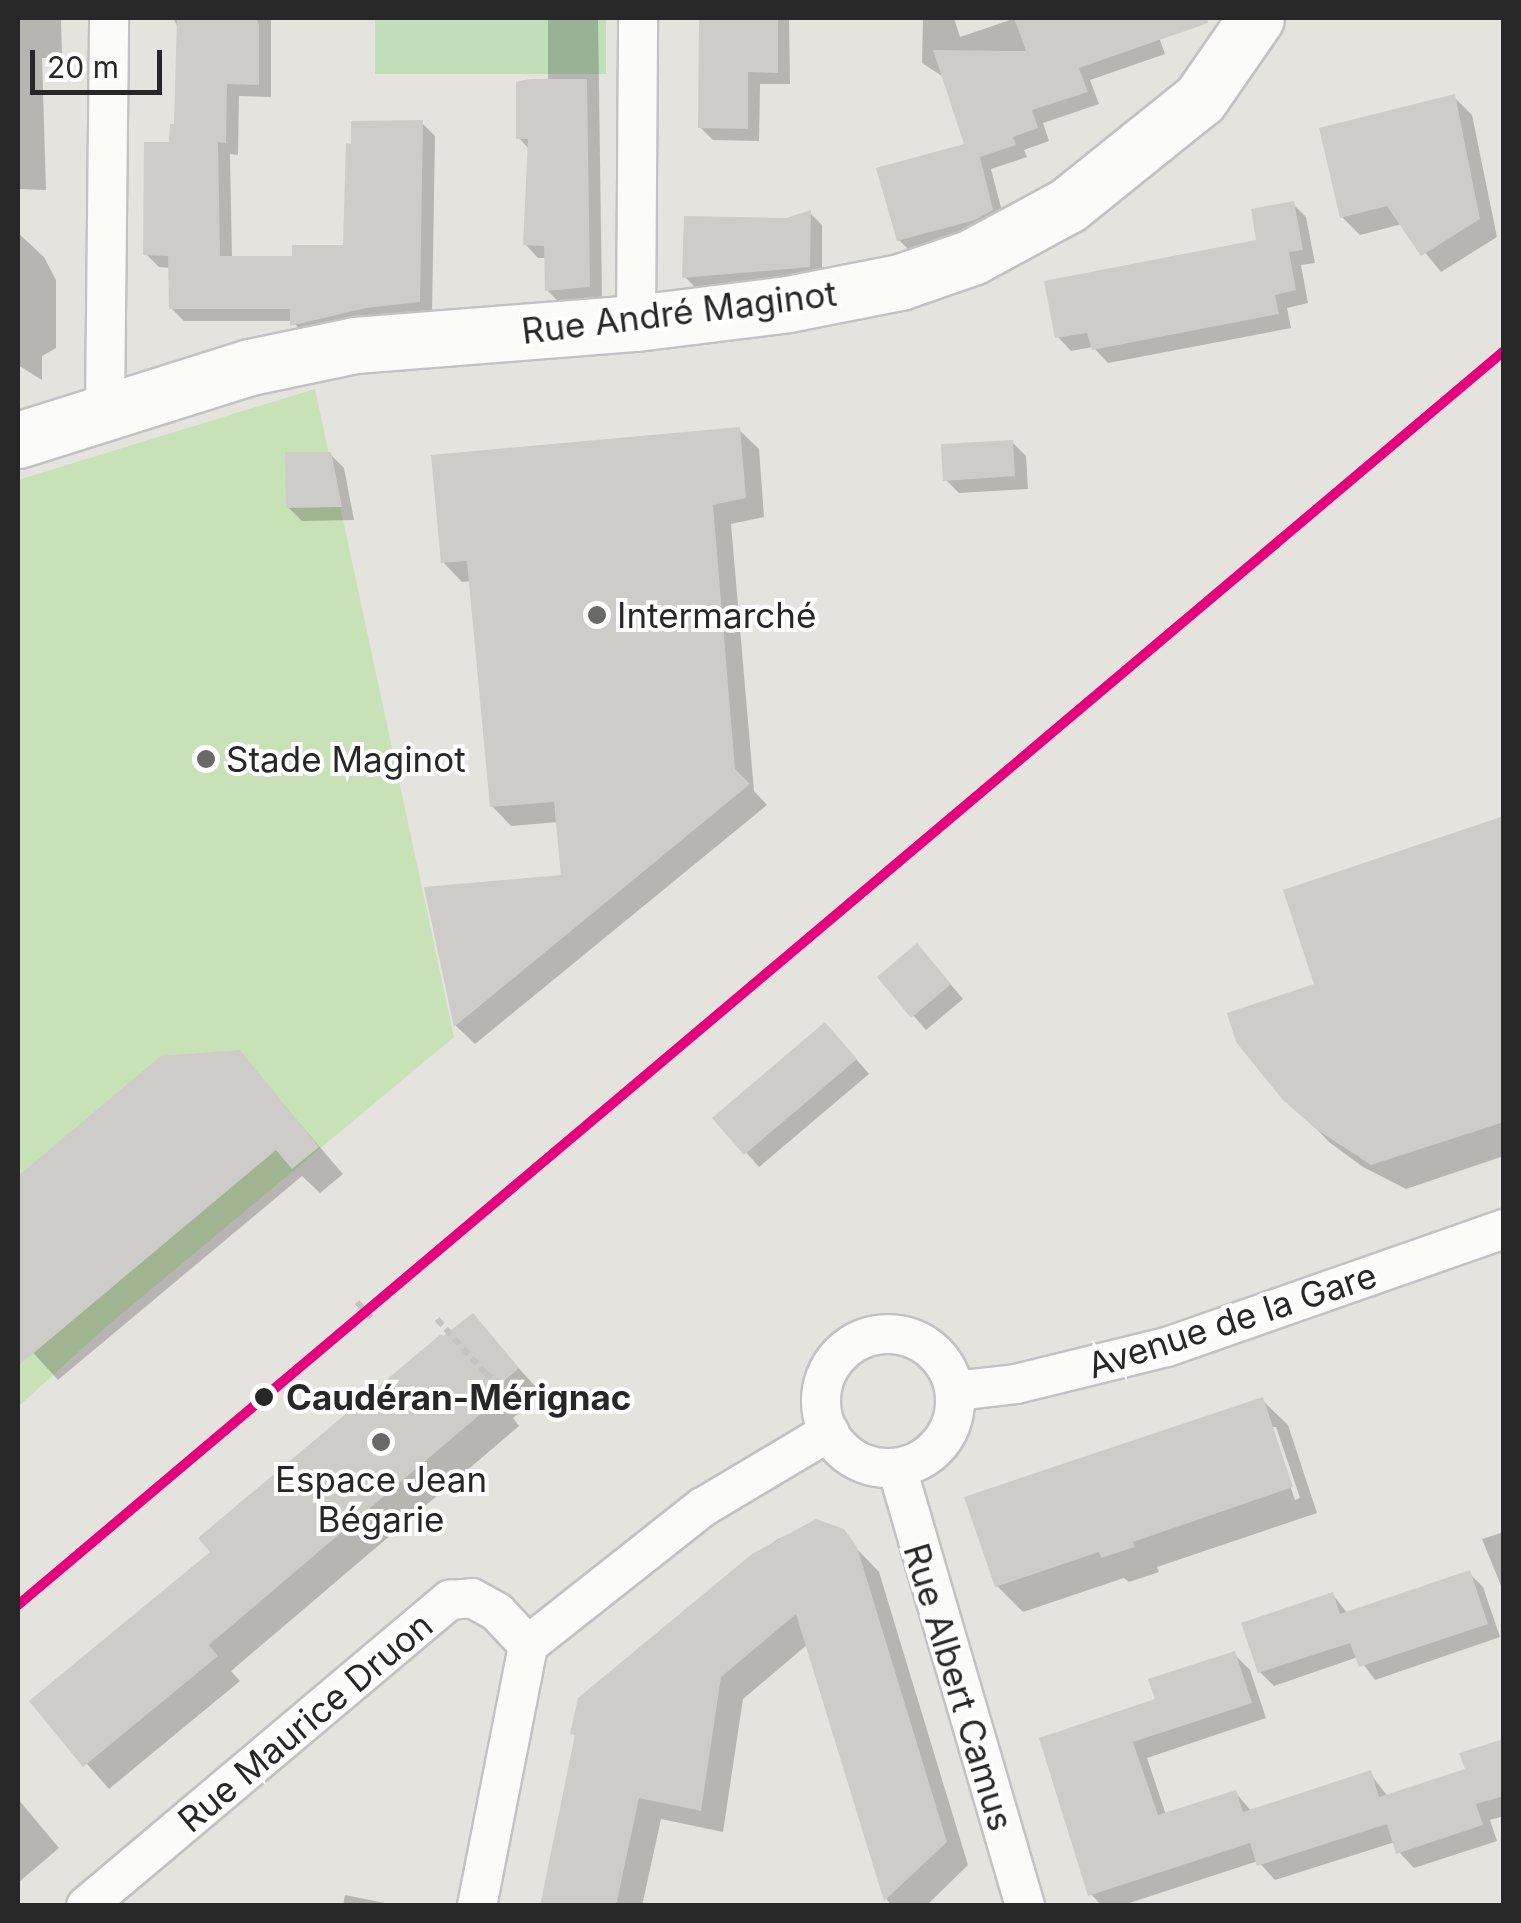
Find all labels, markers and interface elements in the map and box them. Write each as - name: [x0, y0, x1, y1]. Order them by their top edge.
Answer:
- scale bar: [35, 30, 168, 92]
- text: 20 m: [47, 49, 119, 85]
- street label: Rue André Maginot: [519, 272, 839, 352]
- place label: Intermarché: [617, 594, 816, 636]
- marker: Intermarché: [586, 604, 608, 626]
- place label: Stade Maginot: [226, 738, 466, 780]
- marker: Stade Maginot: [195, 748, 217, 770]
- street label: Avenue de la Gare: [1082, 1253, 1382, 1387]
- place label: Caudéran-Mérignac: [286, 1376, 631, 1418]
- marker: Caudéran-Mérignac: [251, 1384, 277, 1410]
- marker: Espace Jean Bégarie: [370, 1431, 392, 1453]
- place label: Espace Jean Bégarie: [275, 1458, 487, 1540]
- street label: Rue Albert Camus: [895, 1538, 1023, 1836]
- street label: Rue Maurice Druon: [169, 1603, 441, 1841]

